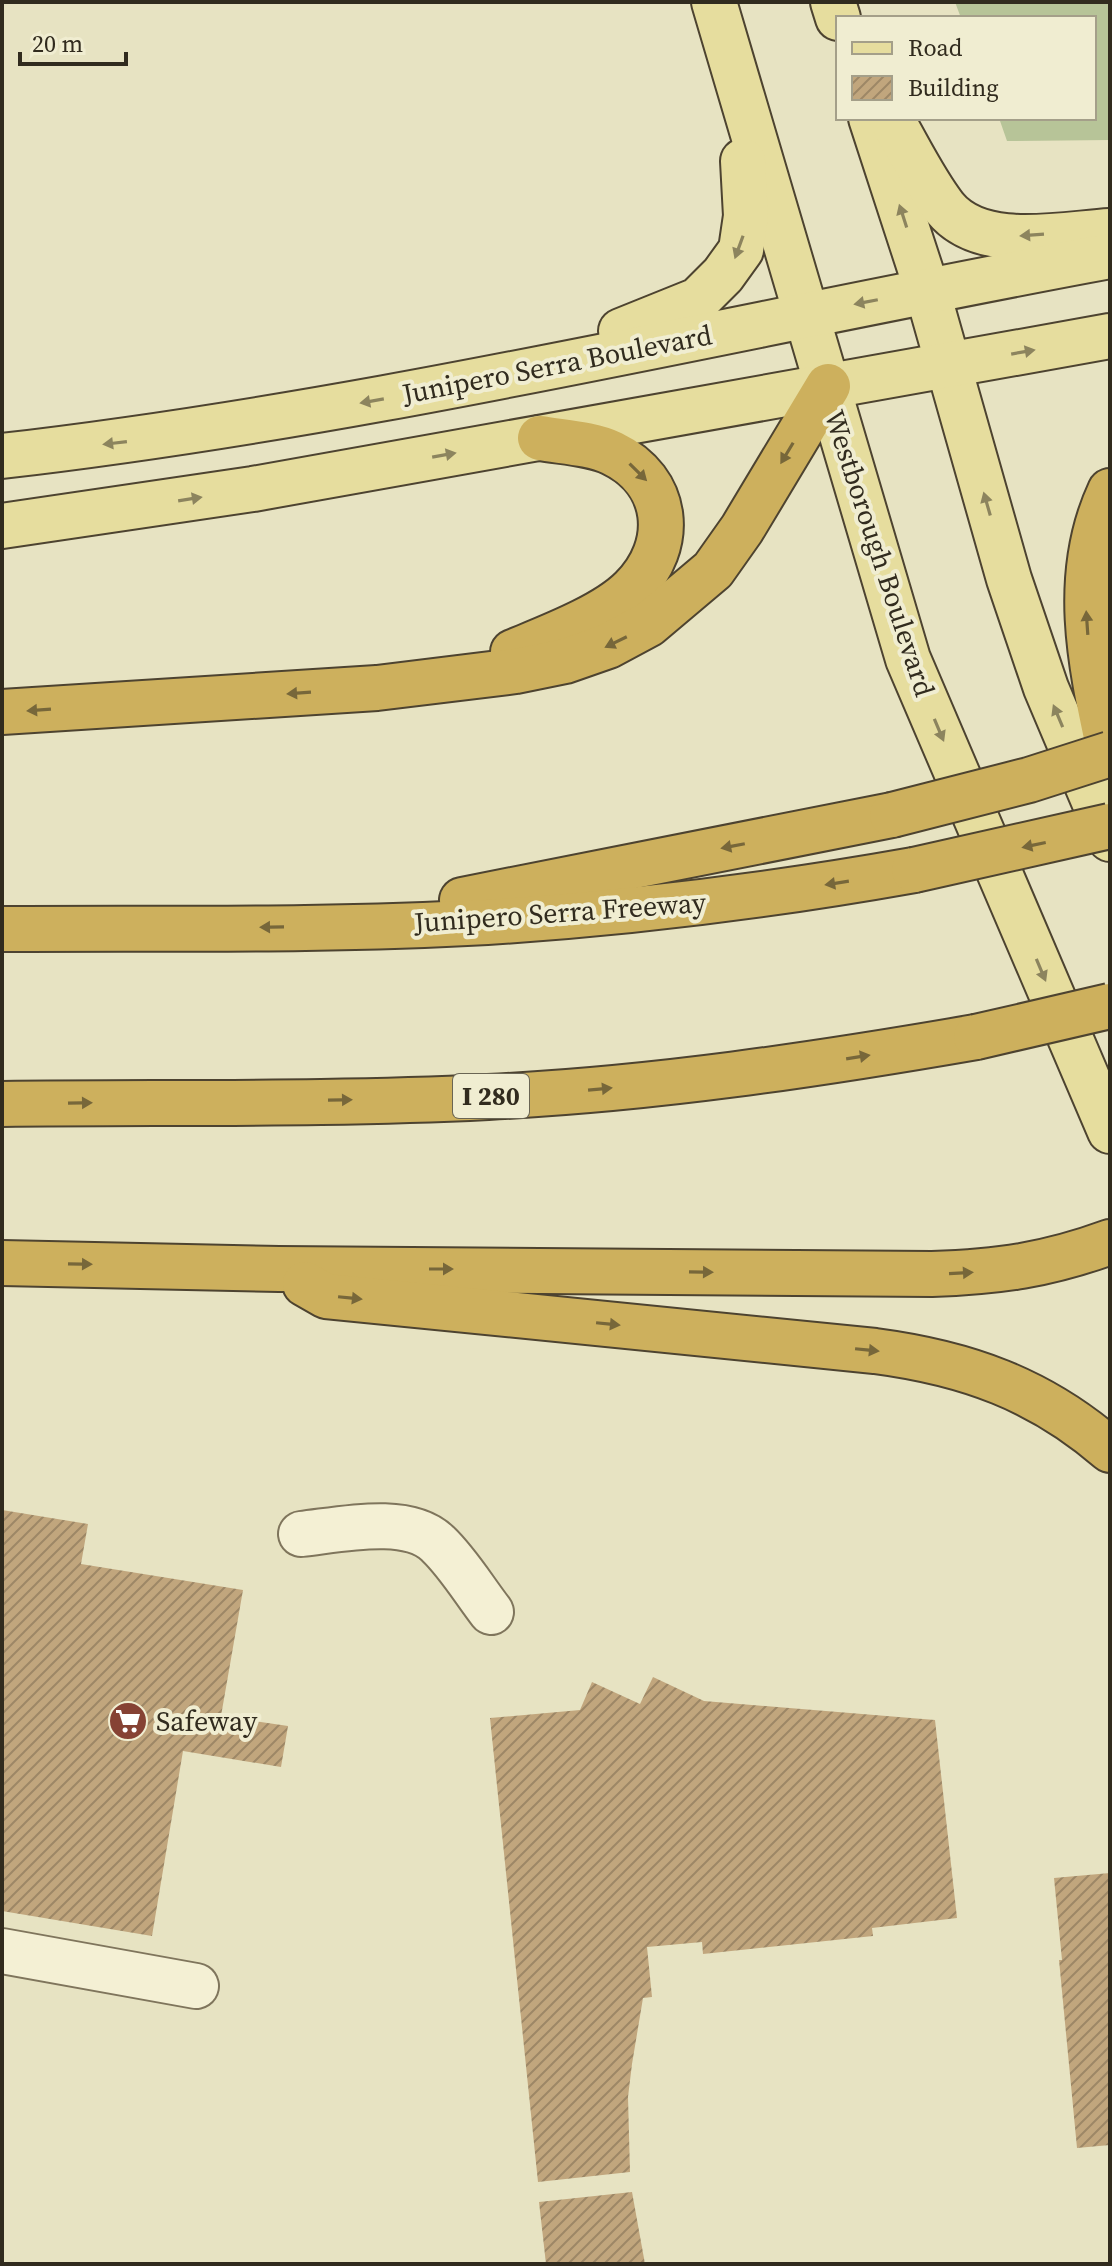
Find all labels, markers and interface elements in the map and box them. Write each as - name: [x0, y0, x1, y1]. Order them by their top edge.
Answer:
- scale bar: [20, 16, 126, 66]
- legend: [836, 16, 1096, 120]
- text: 20 m: [32, 27, 83, 60]
- text: Road: [908, 31, 963, 64]
- text: Building: [908, 71, 999, 104]
- one-way arrow: [896, 203, 908, 227]
- one-way arrow: [1019, 229, 1044, 242]
- one-way arrow: [732, 235, 744, 259]
- one-way arrow: [853, 296, 878, 309]
- street label: Junipero Serra Boulevard: [398, 315, 715, 413]
- one-way arrow: [1011, 345, 1036, 357]
- one-way arrow: [359, 396, 384, 408]
- street label: Westborough Boulevard: [816, 405, 944, 701]
- one-way arrow: [102, 436, 127, 449]
- one-way arrow: [780, 442, 794, 464]
- one-way arrow: [432, 449, 457, 461]
- one-way arrow: [628, 463, 647, 482]
- one-way arrow: [980, 492, 993, 516]
- one-way arrow: [178, 493, 203, 505]
- one-way arrow: [1080, 610, 1093, 635]
- one-way arrow: [604, 635, 627, 648]
- one-way arrow: [286, 687, 311, 700]
- one-way arrow: [27, 704, 52, 717]
- one-way arrow: [1051, 704, 1064, 728]
- one-way arrow: [932, 719, 945, 742]
- one-way arrow: [1022, 839, 1047, 852]
- one-way arrow: [720, 840, 745, 853]
- one-way arrow: [825, 877, 850, 890]
- street label: Junipero Serra Freeway: [412, 883, 708, 941]
- one-way arrow: [259, 920, 284, 933]
- one-way arrow: [1035, 958, 1048, 981]
- one-way arrow: [846, 1051, 871, 1063]
- road number: I 280: [453, 1074, 529, 1118]
- one-way arrow: [588, 1082, 613, 1095]
- one-way arrow: [328, 1094, 353, 1107]
- one-way arrow: [68, 1097, 93, 1109]
- one-way arrow: [68, 1258, 93, 1271]
- one-way arrow: [429, 1263, 454, 1275]
- one-way arrow: [689, 1265, 714, 1278]
- one-way arrow: [949, 1266, 974, 1279]
- one-way arrow: [338, 1292, 363, 1305]
- one-way arrow: [596, 1318, 621, 1331]
- one-way arrow: [855, 1344, 880, 1357]
- supermarket icon: Safeway: [107, 1700, 149, 1742]
- place label: Safeway: [156, 1702, 258, 1740]

